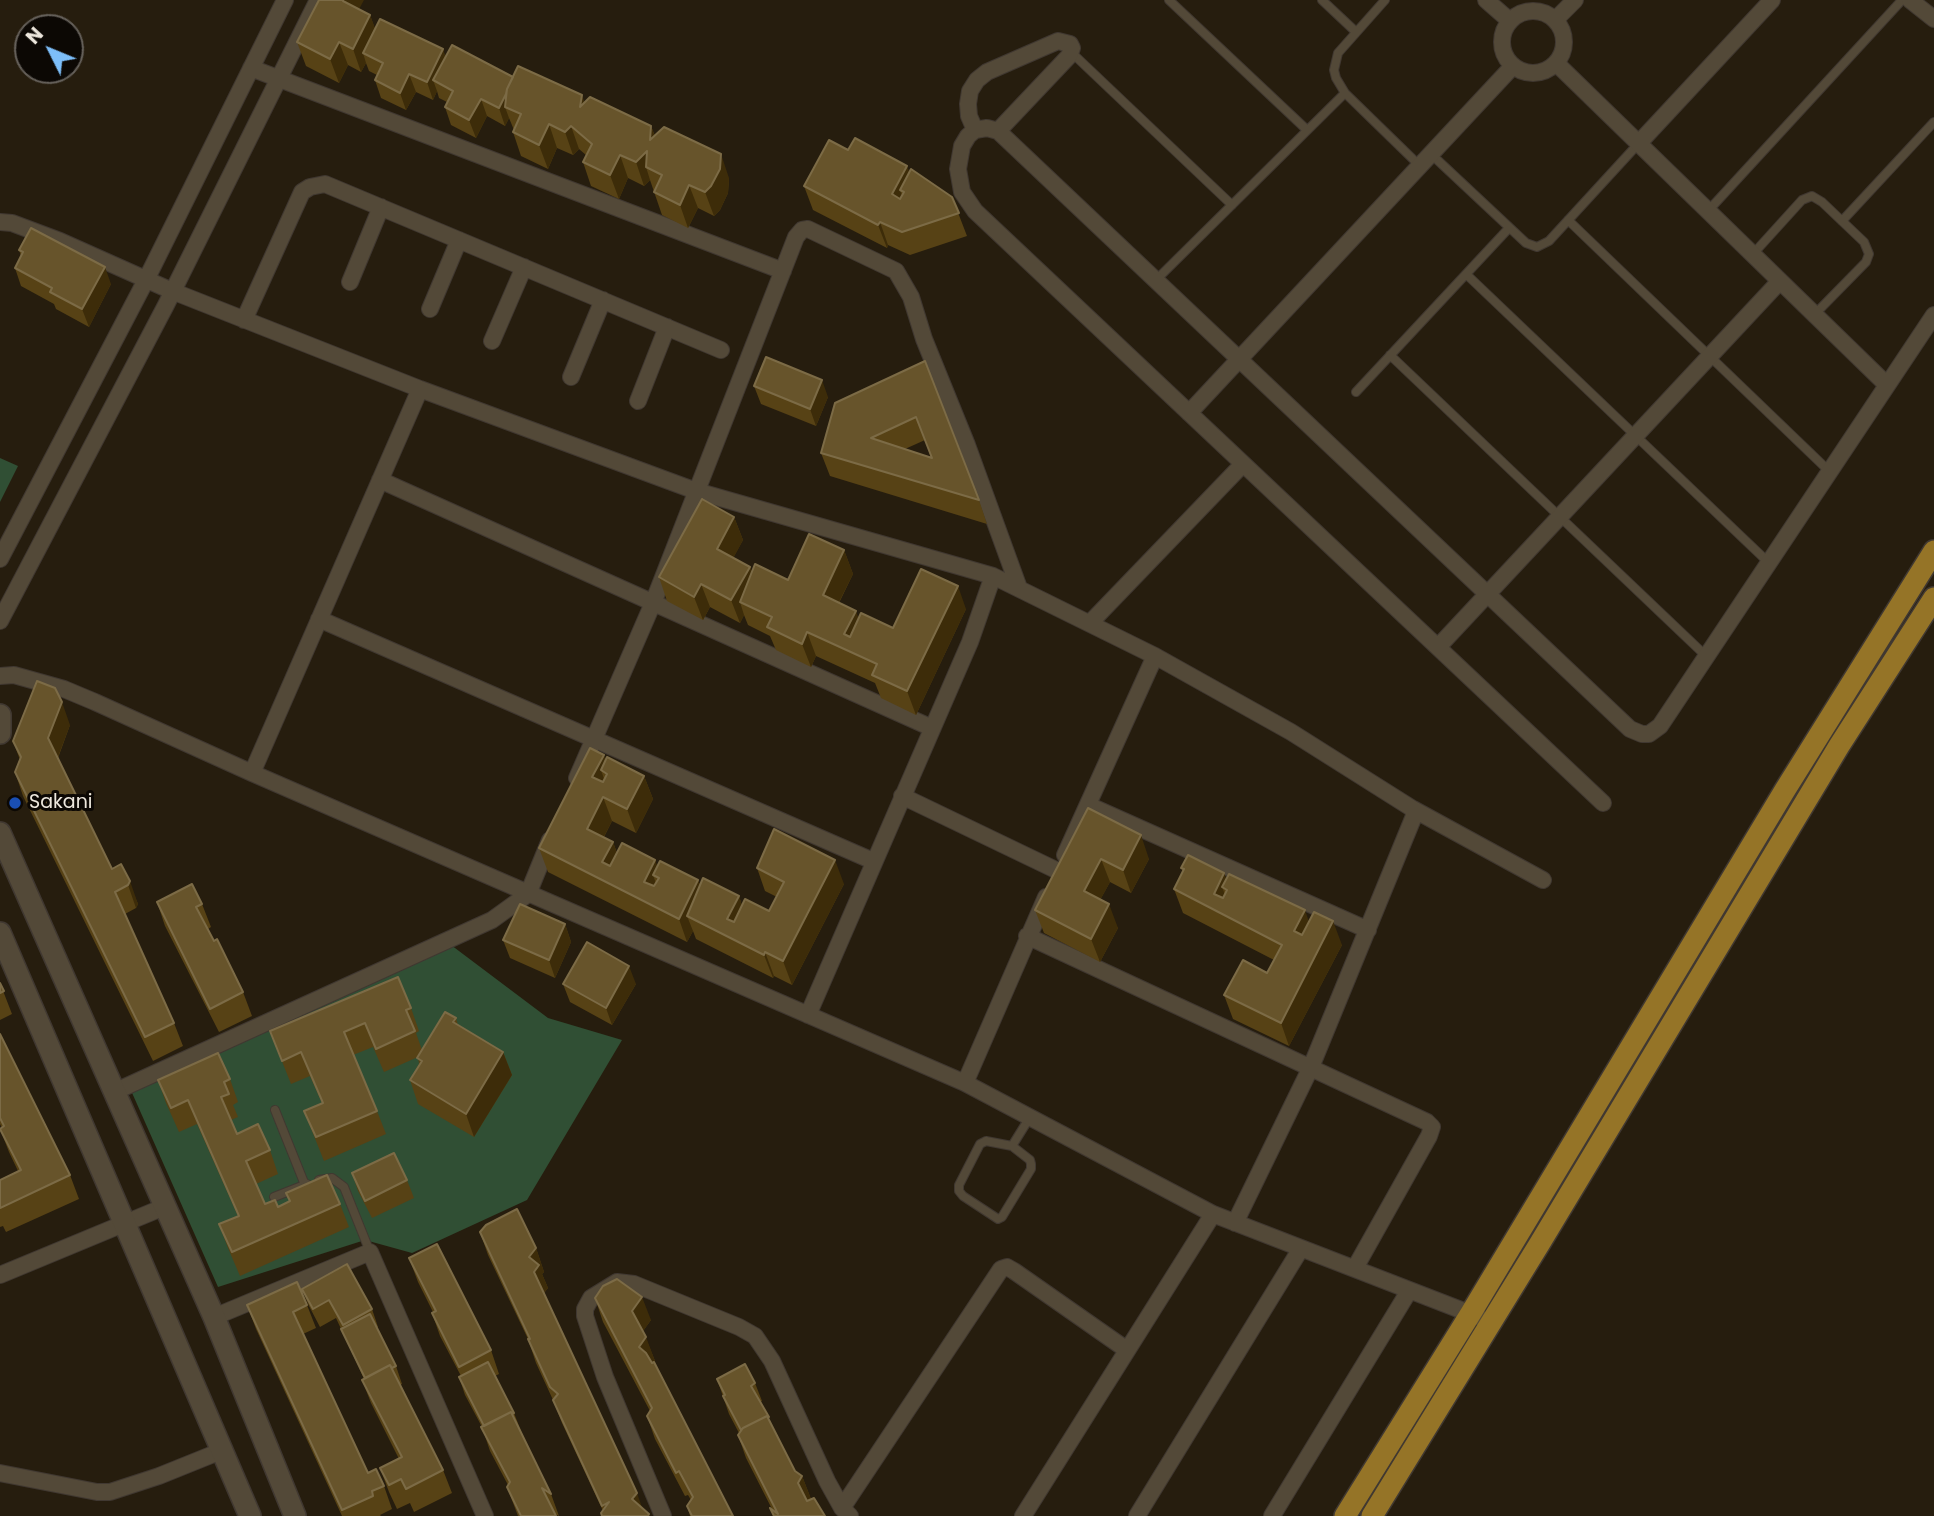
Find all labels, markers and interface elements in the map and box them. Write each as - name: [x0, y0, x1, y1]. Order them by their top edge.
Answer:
- north arrow: [14, 14, 84, 84]
- text: N: [20, 21, 49, 50]
- place label: Sakani: [29, 792, 92, 814]
- marker: Sakani: [7, 795, 23, 811]

